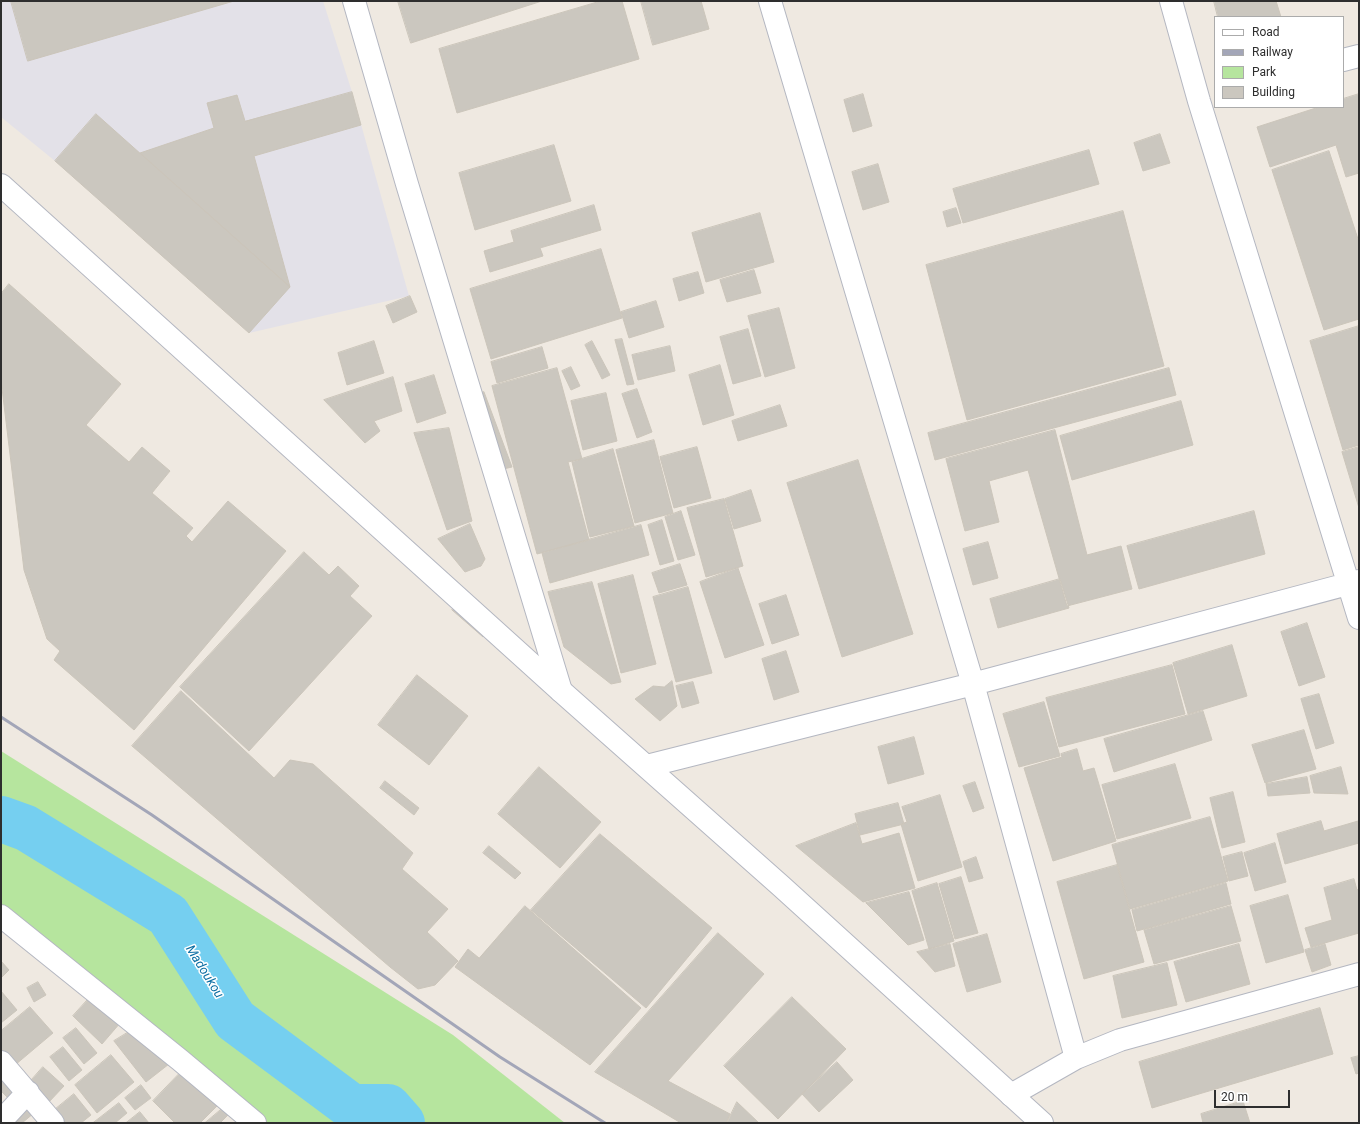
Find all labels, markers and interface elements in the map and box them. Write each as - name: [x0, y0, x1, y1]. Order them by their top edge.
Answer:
- legend: [1214, 16, 1344, 108]
- text: Road: [1252, 25, 1280, 39]
- text: Railway: [1252, 45, 1293, 59]
- text: Park: [1252, 65, 1276, 79]
- text: Building: [1252, 85, 1295, 99]
- water label: Madoukou: [182, 943, 226, 1001]
- scale bar: [1216, 1082, 1292, 1108]
- text: 20 m: [1221, 1090, 1248, 1104]

